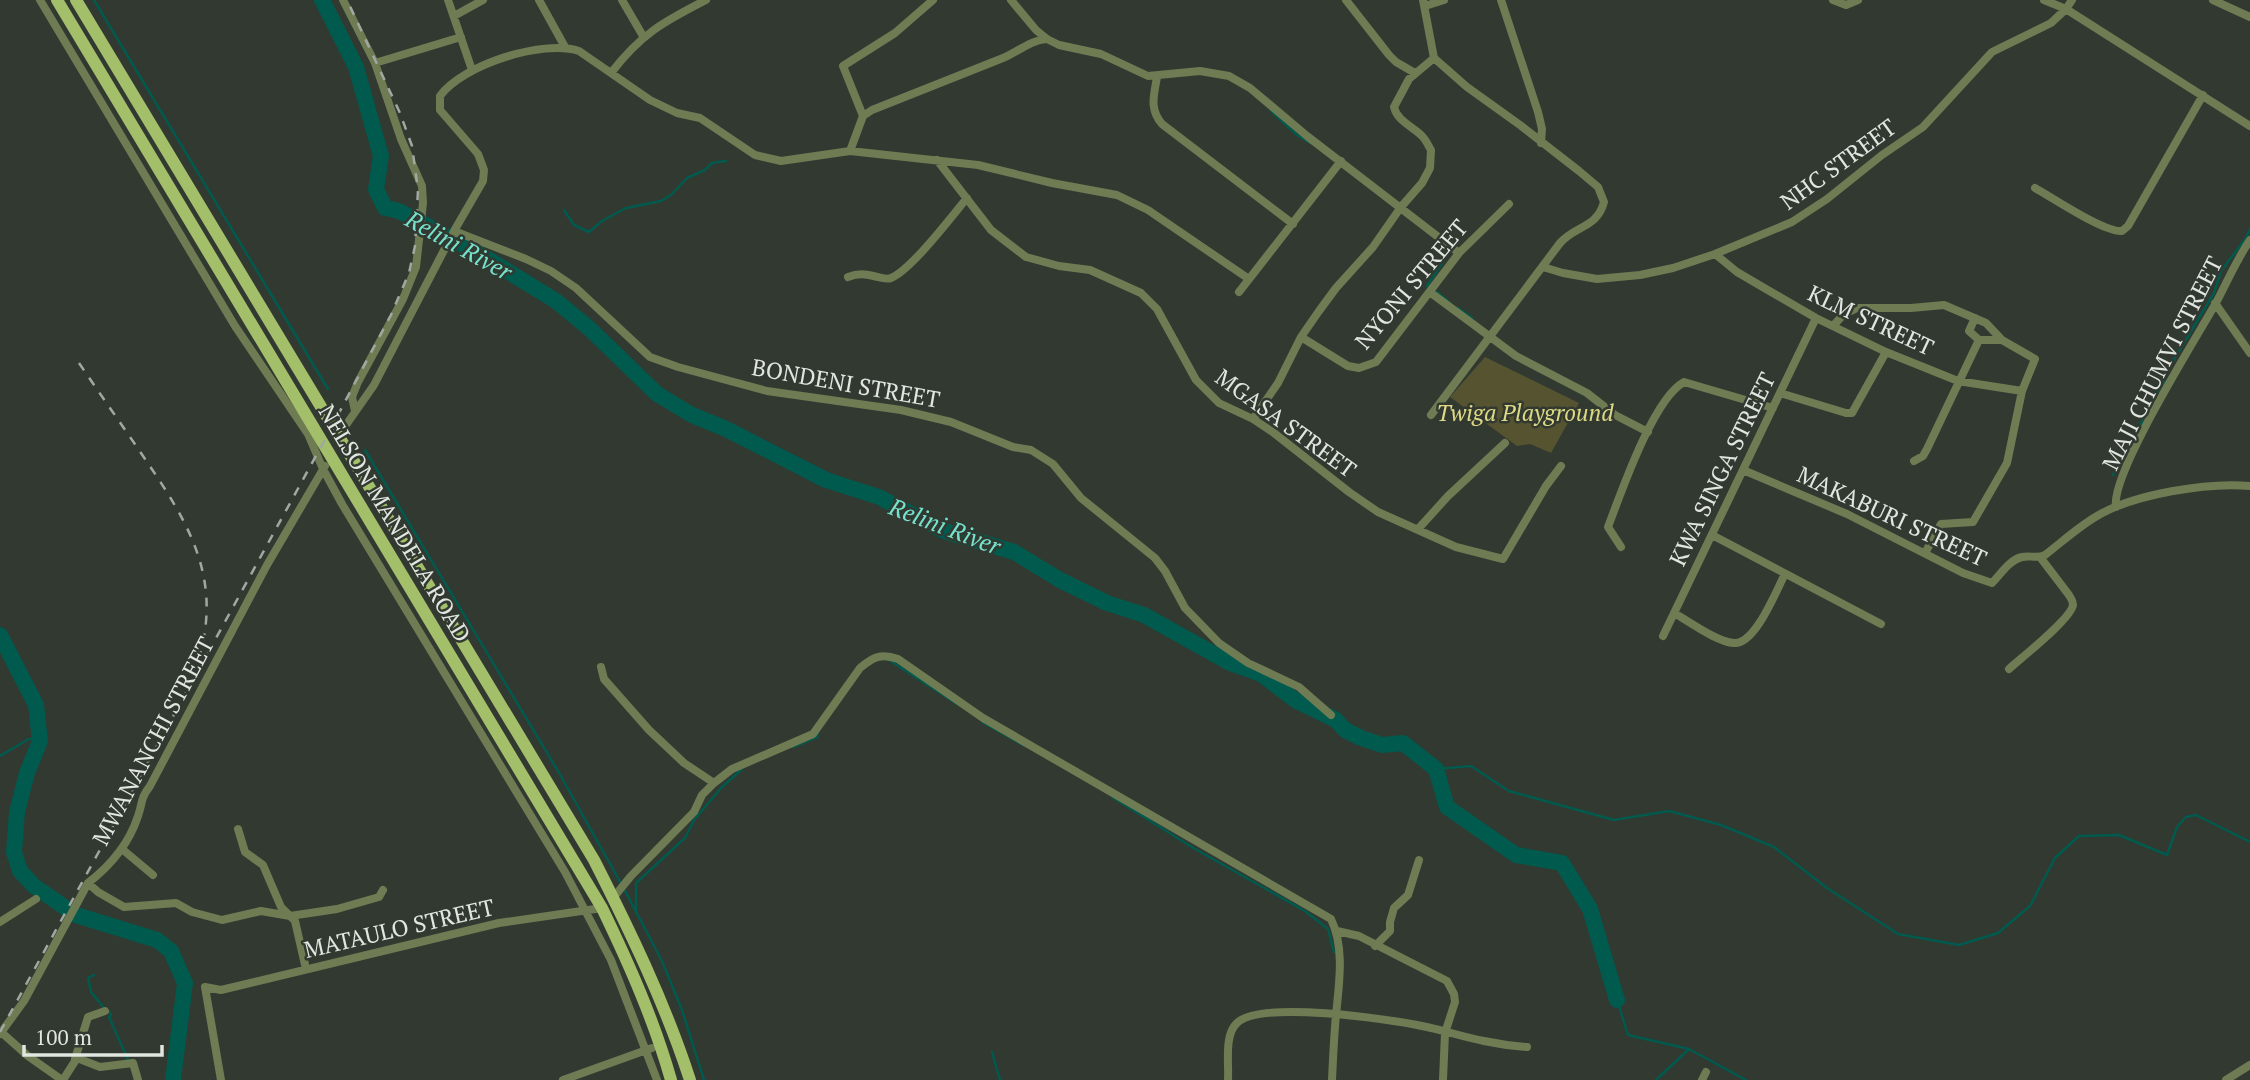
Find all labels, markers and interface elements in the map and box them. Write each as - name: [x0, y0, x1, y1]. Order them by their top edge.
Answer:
- street label: NHC STREET: [1774, 111, 1902, 217]
- water label: Relini River: [399, 202, 519, 288]
- street label: NYONI STREET: [1348, 213, 1474, 355]
- street label: MAJI CHUMVI STREET: [2095, 251, 2229, 475]
- street label: KLM STREET: [1803, 277, 1939, 363]
- street label: BONDENI STREET: [750, 351, 942, 415]
- street label: MGASA STREET: [1209, 361, 1363, 485]
- street label: KWA SINGA STREET: [1662, 367, 1782, 571]
- park label: Twiga Playground: [1436, 397, 1614, 428]
- street label: NELSON MANDELA ROAD: [312, 398, 478, 648]
- street label: MAKABURI STREET: [1792, 458, 1992, 574]
- water label: Relini River: [884, 490, 1007, 563]
- street label: MWANANCHI STREET: [85, 631, 221, 851]
- street label: MATAULO STREET: [301, 891, 497, 965]
- scale bar: [24, 1014, 163, 1058]
- text: 100 m: [35, 1023, 92, 1051]

